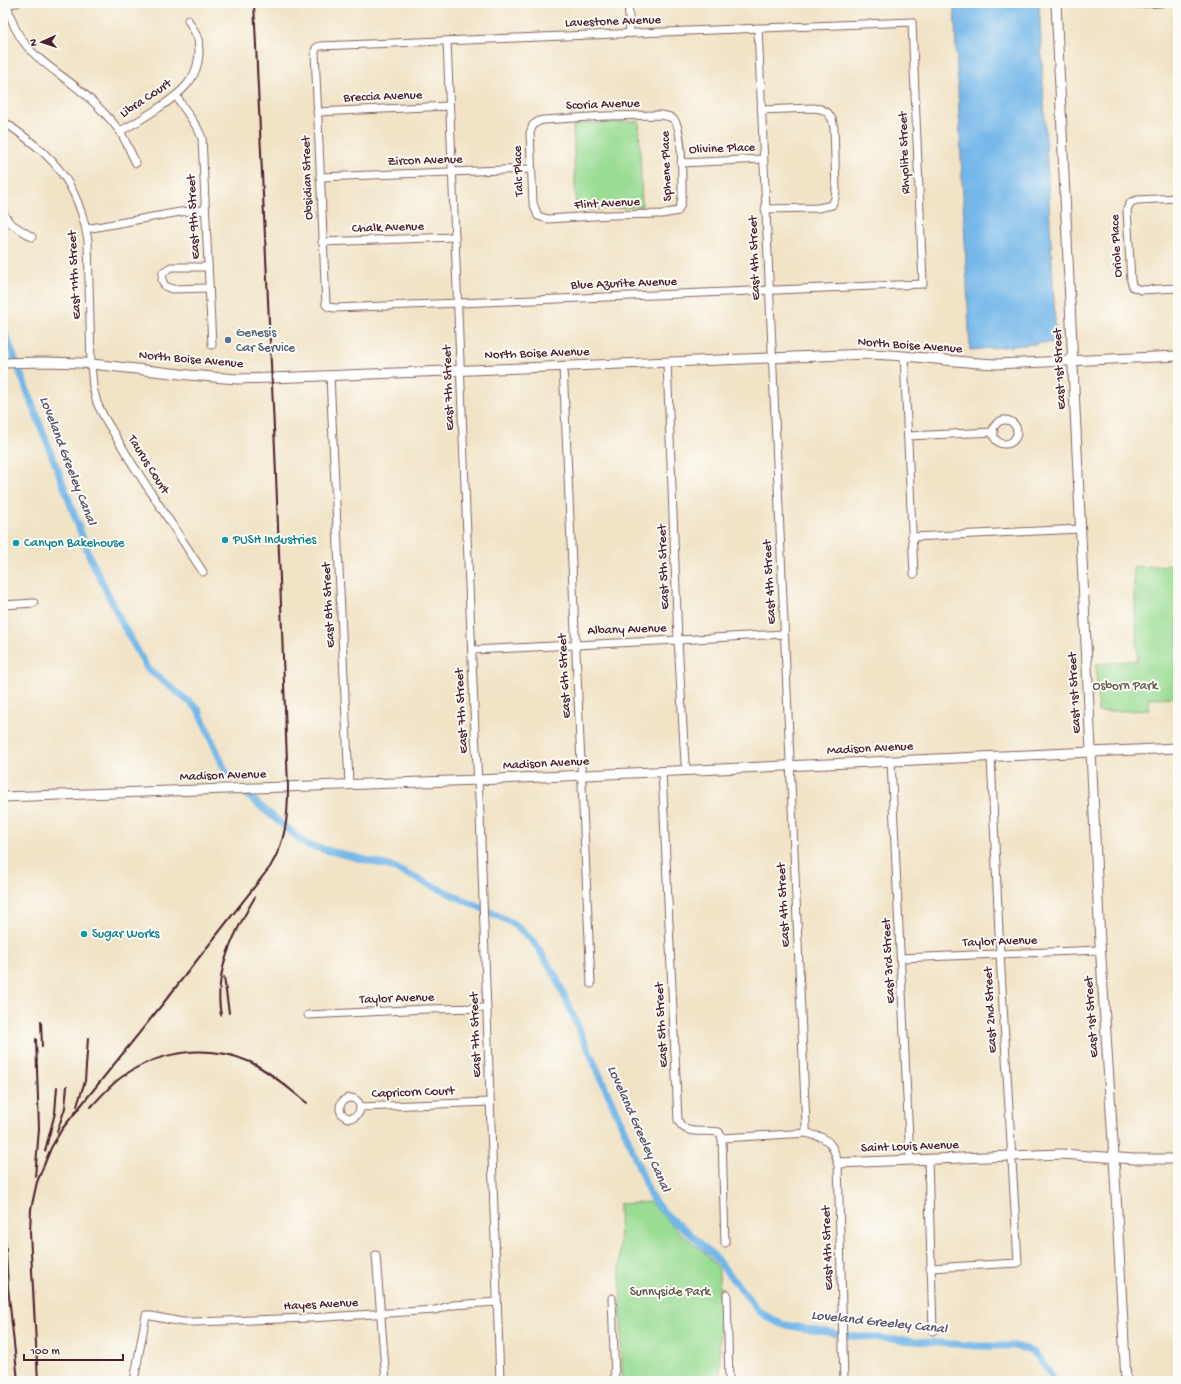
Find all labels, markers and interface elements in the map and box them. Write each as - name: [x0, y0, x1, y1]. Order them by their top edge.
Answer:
- street label: Lavestone Avenue: [565, 13, 662, 31]
- north arrow: [22, 22, 62, 62]
- text: N: [28, 39, 40, 46]
- street label: Libra Court: [117, 75, 176, 122]
- street label: Breccia Avenue: [342, 88, 423, 106]
- street label: Scoria Avenue: [566, 96, 641, 114]
- street label: Rhyolite Street: [896, 110, 914, 194]
- street label: Sphene Place: [658, 130, 676, 201]
- street label: Obsidian Street: [299, 134, 317, 220]
- street label: Olivine Place: [689, 140, 756, 158]
- street label: Talc Place: [511, 145, 527, 198]
- street label: Zircon Avenue: [387, 152, 463, 170]
- street label: East 9th Street: [184, 172, 204, 260]
- street label: Flint Avenue: [573, 195, 641, 213]
- street label: East 4th Street: [746, 214, 764, 301]
- street label: Oriole Place: [1108, 214, 1126, 278]
- street label: Chalk Avenue: [352, 219, 425, 237]
- street label: East 11th Street: [65, 228, 85, 320]
- street label: Blue Azurite Avenue: [570, 275, 678, 293]
- place label: Genesis Car Service: [236, 326, 295, 356]
- street label: East 1st Street: [1050, 326, 1070, 410]
- marker: Genesis Car Service: [223, 335, 233, 345]
- street label: North Boise Avenue: [857, 335, 963, 357]
- street label: East 7th Street: [440, 343, 458, 431]
- street label: North Boise Avenue: [484, 345, 590, 363]
- street label: North Boise Avenue: [138, 348, 244, 372]
- water label: Loveland Greeley Canal: [35, 394, 100, 529]
- street label: Taurus Court: [123, 432, 173, 499]
- street label: East 5th Street: [655, 522, 673, 610]
- place label: PUSH Industries: [232, 533, 317, 548]
- marker: PUSH Industries: [220, 535, 230, 545]
- place label: Canyon Bakehouse: [24, 536, 125, 551]
- marker: Canyon Bakehouse: [11, 538, 21, 548]
- street label: East 4th Street: [760, 538, 780, 625]
- street label: East 8th Street: [319, 560, 339, 648]
- street label: Albany Avenue: [587, 621, 667, 639]
- street label: East 6th Street: [555, 631, 575, 719]
- street label: East 1st Street: [1065, 650, 1085, 734]
- street label: East 7th Street: [452, 666, 472, 754]
- park label: Osborn Park: [1093, 679, 1159, 694]
- street label: Madison Avenue: [826, 739, 914, 759]
- street label: Madison Avenue: [502, 754, 590, 774]
- street label: Madison Avenue: [179, 767, 267, 785]
- street label: East 4th Street: [774, 861, 794, 948]
- street label: East 3rd Street: [879, 916, 899, 1004]
- place label: Sugar Works: [92, 927, 161, 942]
- marker: Sugar Works: [79, 929, 89, 939]
- street label: Taylor Avenue: [961, 933, 1038, 951]
- street label: East 2nd Street: [981, 965, 1001, 1054]
- street label: East 1st Street: [1082, 974, 1102, 1058]
- street label: East 5th Street: [652, 980, 672, 1068]
- street label: Taylor Avenue: [358, 990, 435, 1008]
- street label: East 7th Street: [467, 990, 485, 1078]
- water label: Loveland Greeley Canal: [602, 1063, 674, 1196]
- street label: Capricorn Court: [371, 1084, 456, 1102]
- street label: Saint Louis Avenue: [861, 1138, 960, 1156]
- street label: East 4th Street: [819, 1204, 837, 1291]
- park label: Sunnyside Park: [630, 1285, 712, 1300]
- street label: Hayes Avenue: [283, 1296, 359, 1314]
- water label: Loveland Greeley Canal: [810, 1307, 949, 1339]
- scale bar: [24, 1336, 123, 1362]
- text: 100 m: [29, 1345, 60, 1359]

